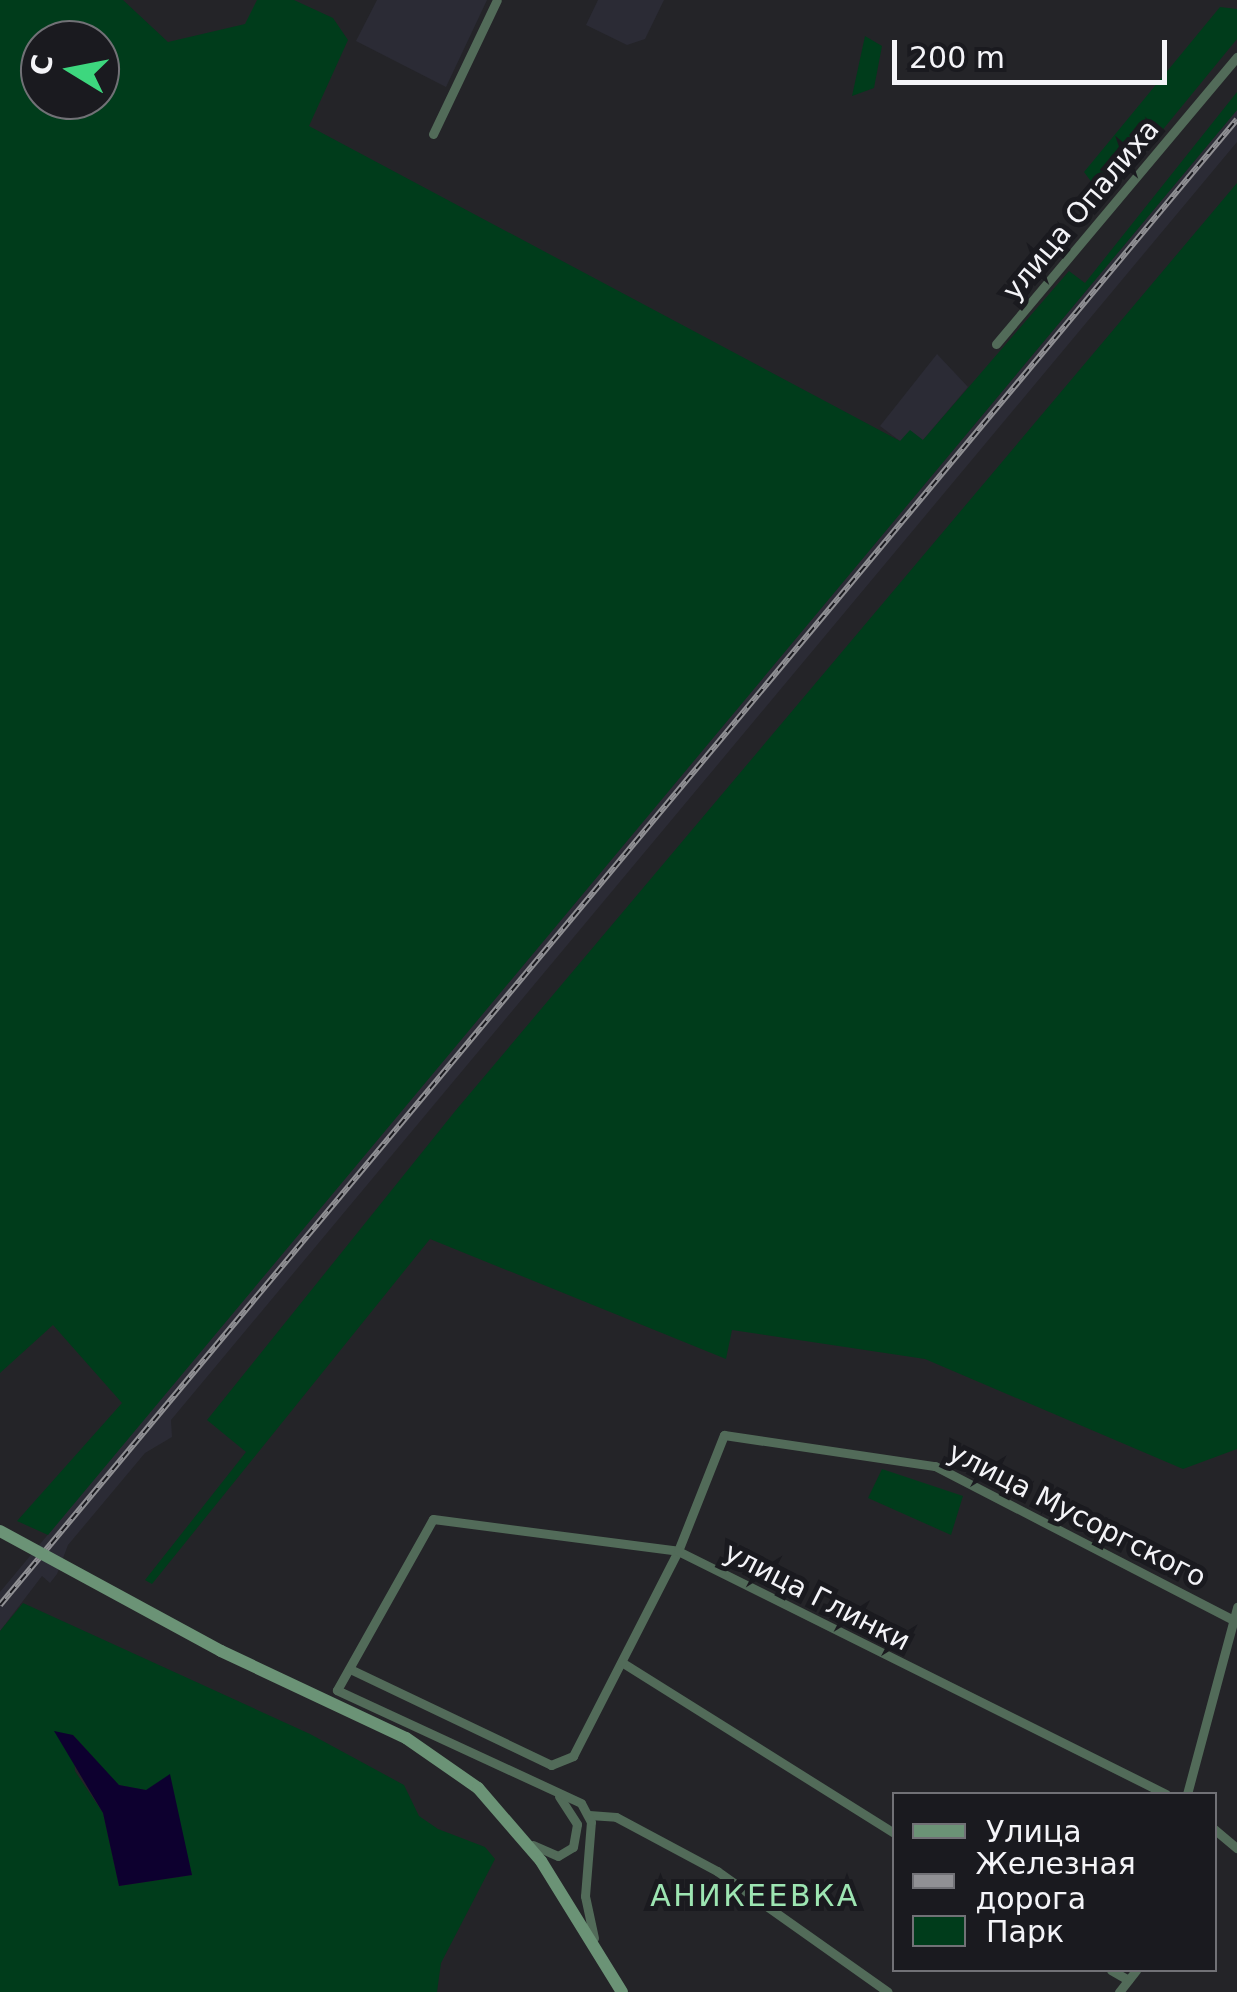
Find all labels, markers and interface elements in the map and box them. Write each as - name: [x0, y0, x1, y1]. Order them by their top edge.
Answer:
- north arrow: [20, 20, 120, 120]
- scale bar: [897, 20, 1172, 82]
- text: 200 m: [909, 40, 1005, 75]
- text: С: [24, 52, 60, 78]
- street label: улица Опалиха: [996, 113, 1166, 307]
- street label: улица Мусоргского: [942, 1435, 1212, 1595]
- street label: улица Глинки: [718, 1536, 916, 1658]
- legend: [892, 1792, 1217, 1972]
- text: Улица: [986, 1814, 1082, 1849]
- text: Железная дорога: [975, 1846, 1136, 1916]
- district label: АНИКЕЕВКА: [650, 1878, 860, 1914]
- text: Парк: [986, 1914, 1064, 1949]

